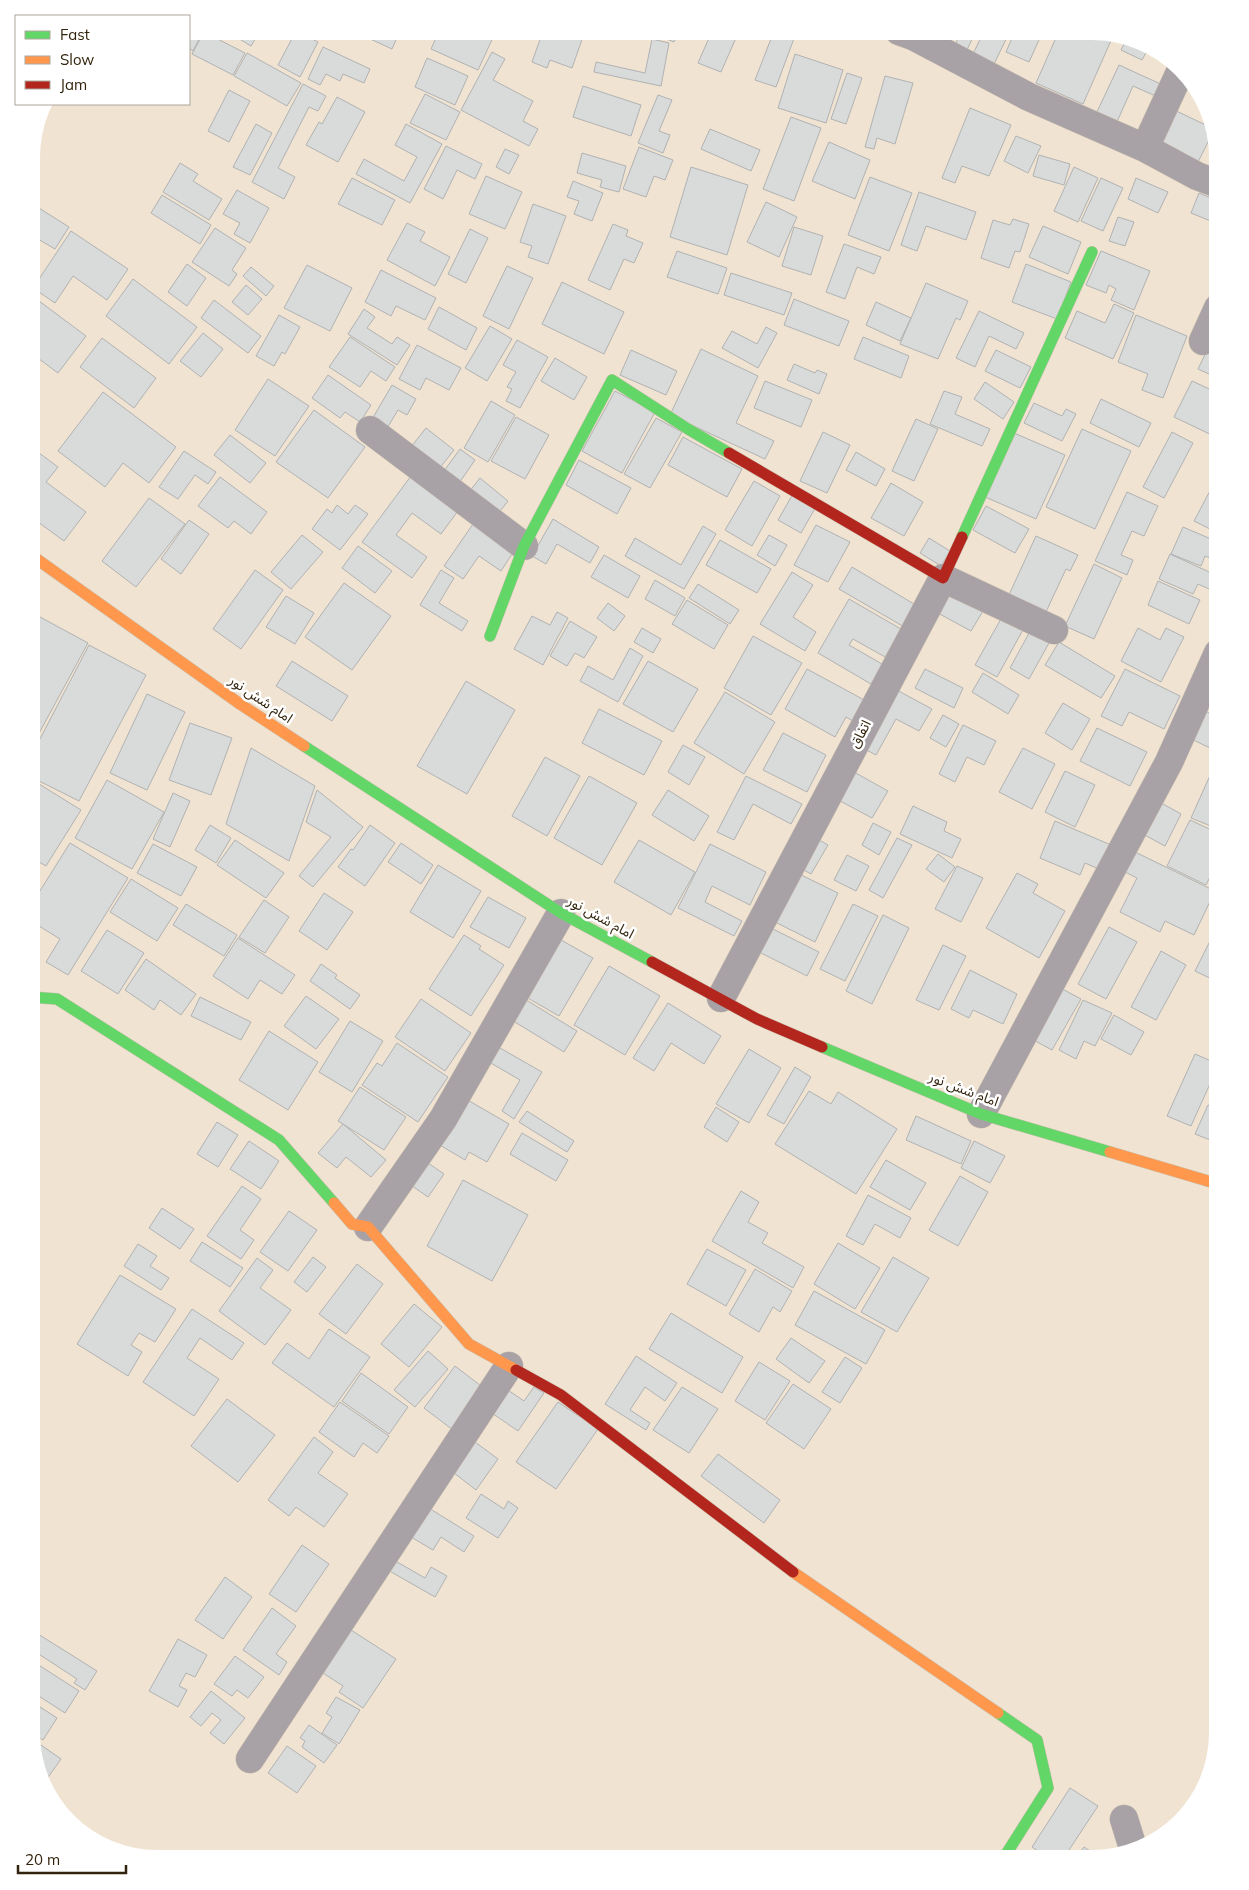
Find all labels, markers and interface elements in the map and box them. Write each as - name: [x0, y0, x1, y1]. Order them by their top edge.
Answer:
- legend: [15, 15, 190, 105]
- text: Fast: [60, 25, 90, 44]
- text: Slow: [60, 50, 94, 69]
- text: Jam: [60, 75, 87, 94]
- street label: امام شش نور: [224, 671, 296, 729]
- street label: اتفاق: [845, 717, 875, 751]
- street label: امام شش نور: [563, 891, 637, 944]
- street label: امام شش نور: [925, 1067, 1001, 1112]
- scale bar: [18, 1842, 125, 1874]
- text: 20 m: [25, 1850, 60, 1869]

